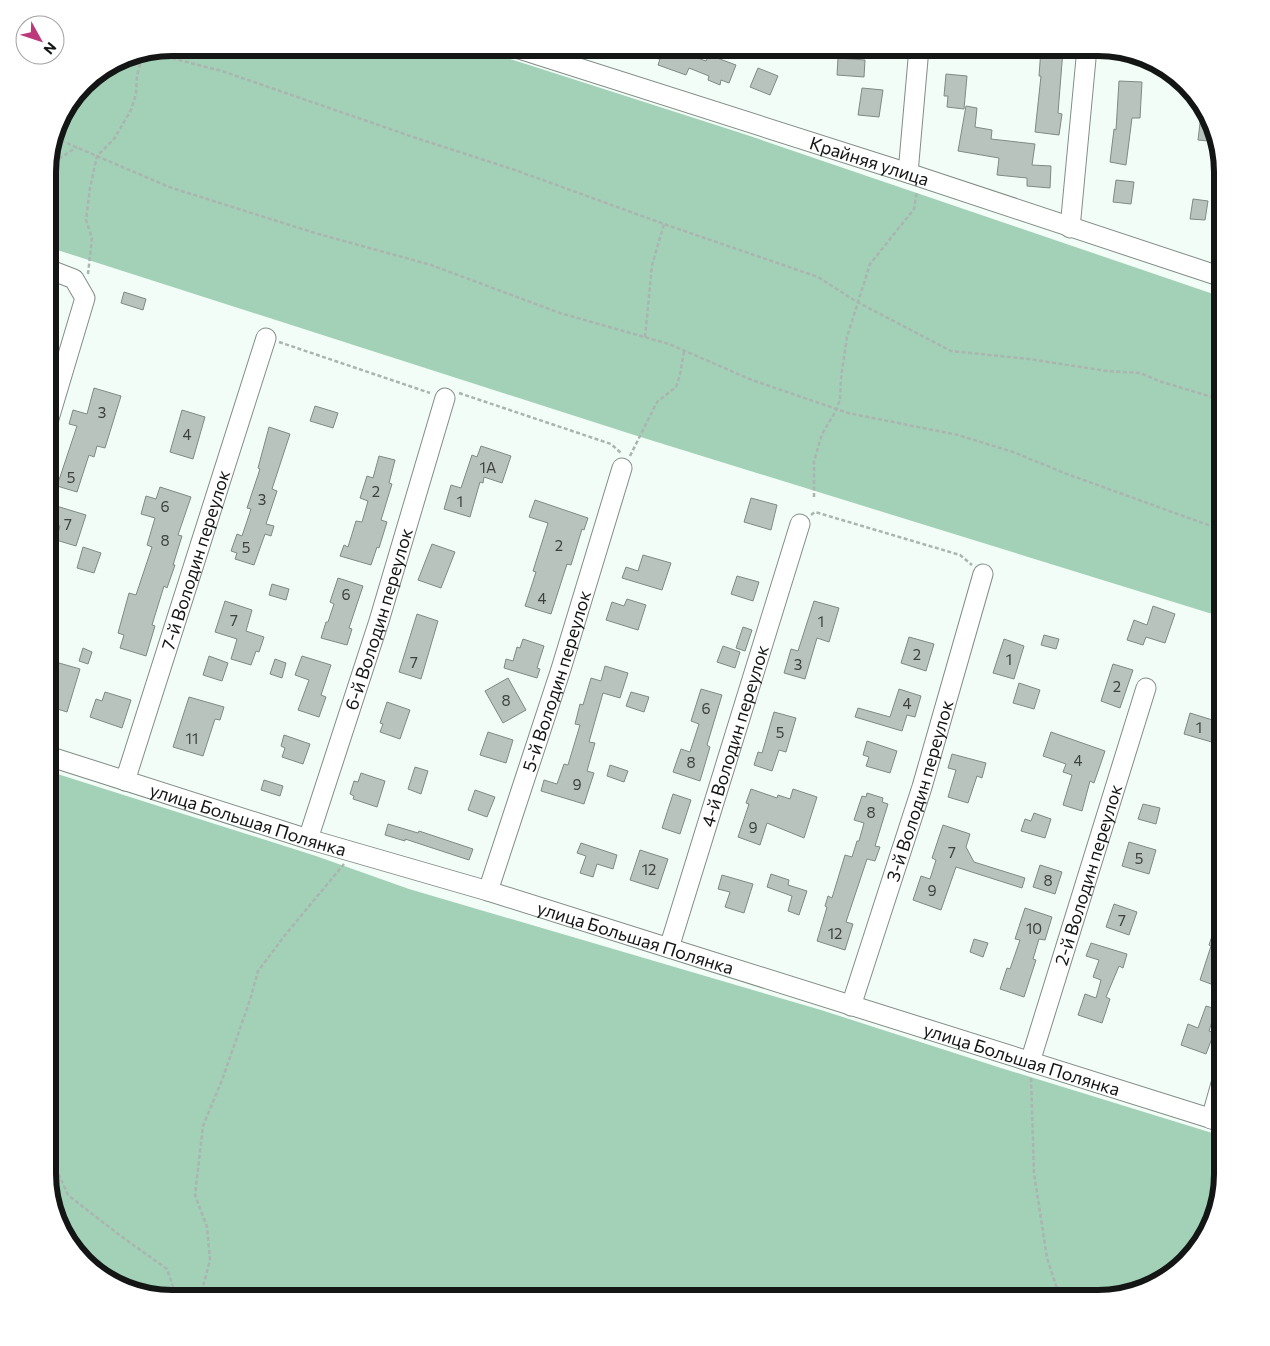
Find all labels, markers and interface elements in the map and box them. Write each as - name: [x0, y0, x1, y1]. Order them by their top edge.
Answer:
- north arrow: [15, 15, 65, 65]
- text: N: [40, 39, 60, 58]
- street label: Крайняя улица: [807, 131, 932, 190]
- house number: 3: [98, 403, 106, 421]
- house number: 4: [183, 425, 192, 443]
- house number: 1А: [480, 458, 496, 476]
- street label: 7-й Володин переулок: [156, 466, 234, 652]
- house number: 5: [67, 468, 75, 486]
- house number: 2: [372, 482, 380, 500]
- house number: 3: [258, 490, 266, 508]
- house number: 1: [457, 492, 463, 510]
- house number: 6: [160, 497, 170, 515]
- house number: 7: [64, 515, 72, 533]
- street label: 6-й Володин переулок: [340, 525, 417, 713]
- house number: 8: [160, 531, 170, 549]
- house number: 2: [555, 536, 563, 554]
- house number: 5: [242, 538, 250, 556]
- house number: 6: [341, 585, 351, 603]
- street label: 5-й Володин переулок: [517, 587, 595, 774]
- house number: 4: [538, 589, 547, 607]
- house number: 7: [230, 611, 238, 629]
- house number: 1: [818, 612, 824, 630]
- street label: 4-й Володин переулок: [696, 642, 773, 830]
- house number: 2: [913, 645, 921, 663]
- house number: 1: [1006, 650, 1012, 668]
- house number: 7: [410, 653, 418, 671]
- house number: 3: [794, 655, 802, 673]
- house number: 2: [1113, 677, 1121, 695]
- house number: 8: [501, 691, 511, 709]
- house number: 4: [903, 694, 912, 712]
- street label: 3-й Володин переулок: [881, 697, 957, 884]
- house number: 6: [701, 699, 711, 717]
- house number: 1: [1196, 718, 1202, 736]
- house number: 5: [776, 723, 784, 741]
- house number: 11: [186, 729, 198, 747]
- house number: 4: [1074, 751, 1083, 769]
- house number: 8: [686, 753, 696, 771]
- house number: 9: [572, 775, 582, 793]
- street label: улица Большая Полянка: [147, 778, 349, 861]
- street label: 2-й Володин переулок: [1050, 781, 1127, 968]
- house number: 8: [866, 803, 876, 821]
- house number: 9: [748, 818, 758, 836]
- house number: 7: [948, 843, 956, 861]
- house number: 5: [1135, 849, 1143, 867]
- house number: 12: [642, 860, 656, 878]
- house number: 8: [1043, 871, 1053, 889]
- house number: 9: [927, 881, 937, 899]
- street label: улица Большая Полянка: [535, 896, 736, 979]
- house number: 7: [1118, 911, 1126, 929]
- house number: 10: [1026, 919, 1042, 937]
- house number: 12: [828, 924, 842, 942]
- street label: улица Большая Полянка: [921, 1018, 1123, 1100]

